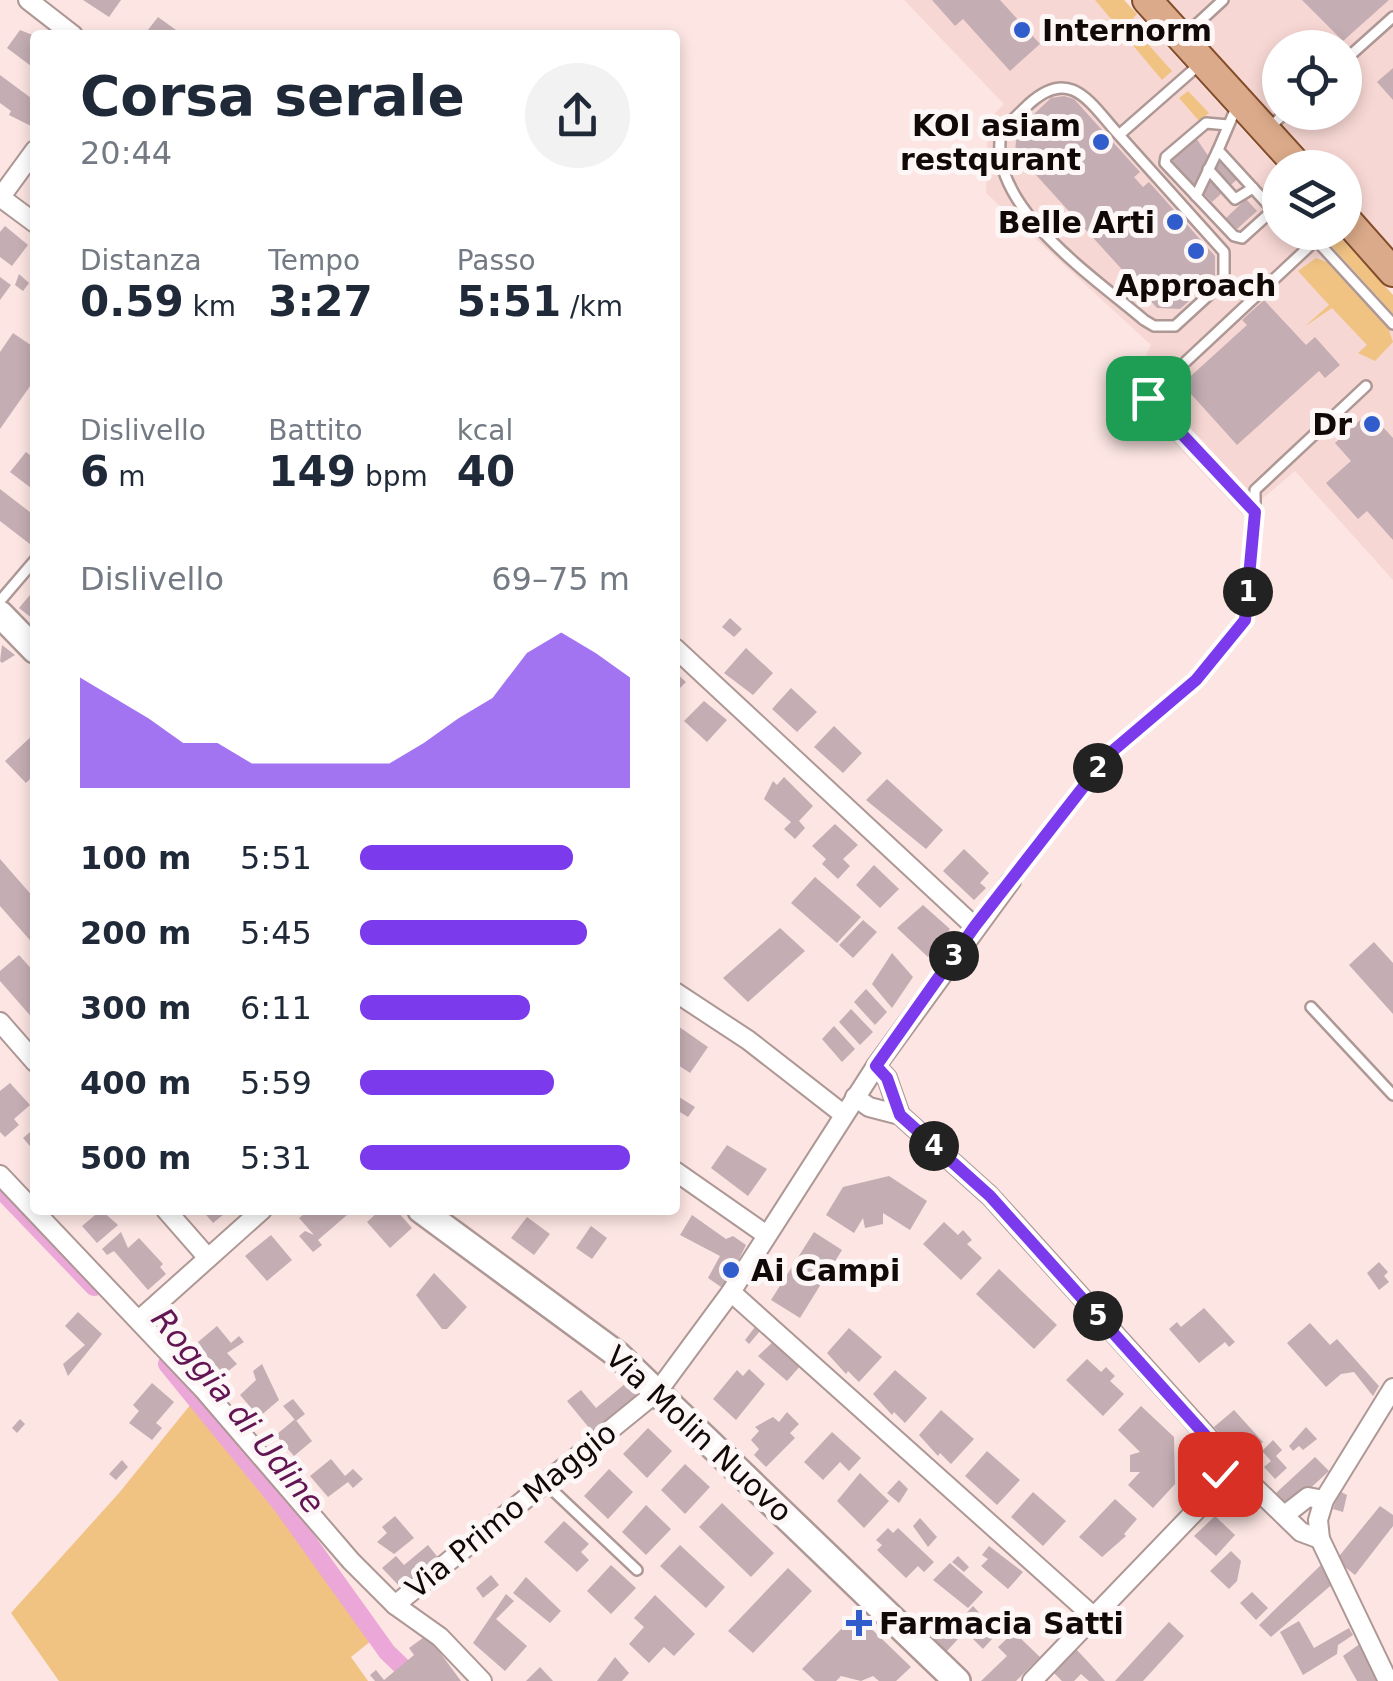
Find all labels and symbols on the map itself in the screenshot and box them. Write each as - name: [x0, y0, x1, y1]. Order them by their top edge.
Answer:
- place label: Internorm: [1042, 13, 1212, 48]
- marker: Internorm: [1011, 19, 1033, 41]
- place label: KOI asiam restqurant: [900, 108, 1081, 177]
- marker: KOI asiam restqurant: [1090, 131, 1112, 153]
- place label: Belle Arti: [998, 205, 1155, 240]
- marker: Belle Arti: [1164, 211, 1186, 233]
- marker: Approach: [1185, 240, 1207, 262]
- place label: Approach: [1116, 268, 1276, 303]
- pin: [1106, 356, 1191, 441]
- place label: Dr: [1312, 407, 1352, 442]
- marker: Dr: [1361, 413, 1383, 435]
- pin: 1: [1223, 567, 1273, 617]
- pin: 2: [1073, 743, 1123, 793]
- pin: 3: [929, 931, 979, 981]
- pin: 4: [909, 1121, 959, 1171]
- place label: Ai Campi: [751, 1253, 900, 1288]
- marker: Ai Campi: [720, 1259, 742, 1281]
- pin: 5: [1073, 1291, 1123, 1341]
- water label: Roggia di Udine: [144, 1301, 332, 1521]
- street label: Via Molin Nuovo: [599, 1339, 799, 1529]
- street label: Via Primo Maggio: [399, 1414, 623, 1606]
- pin: [1178, 1432, 1263, 1517]
- place label: Farmacia Satti: [879, 1606, 1124, 1641]
- marker: Farmacia Satti: [848, 1612, 870, 1634]

